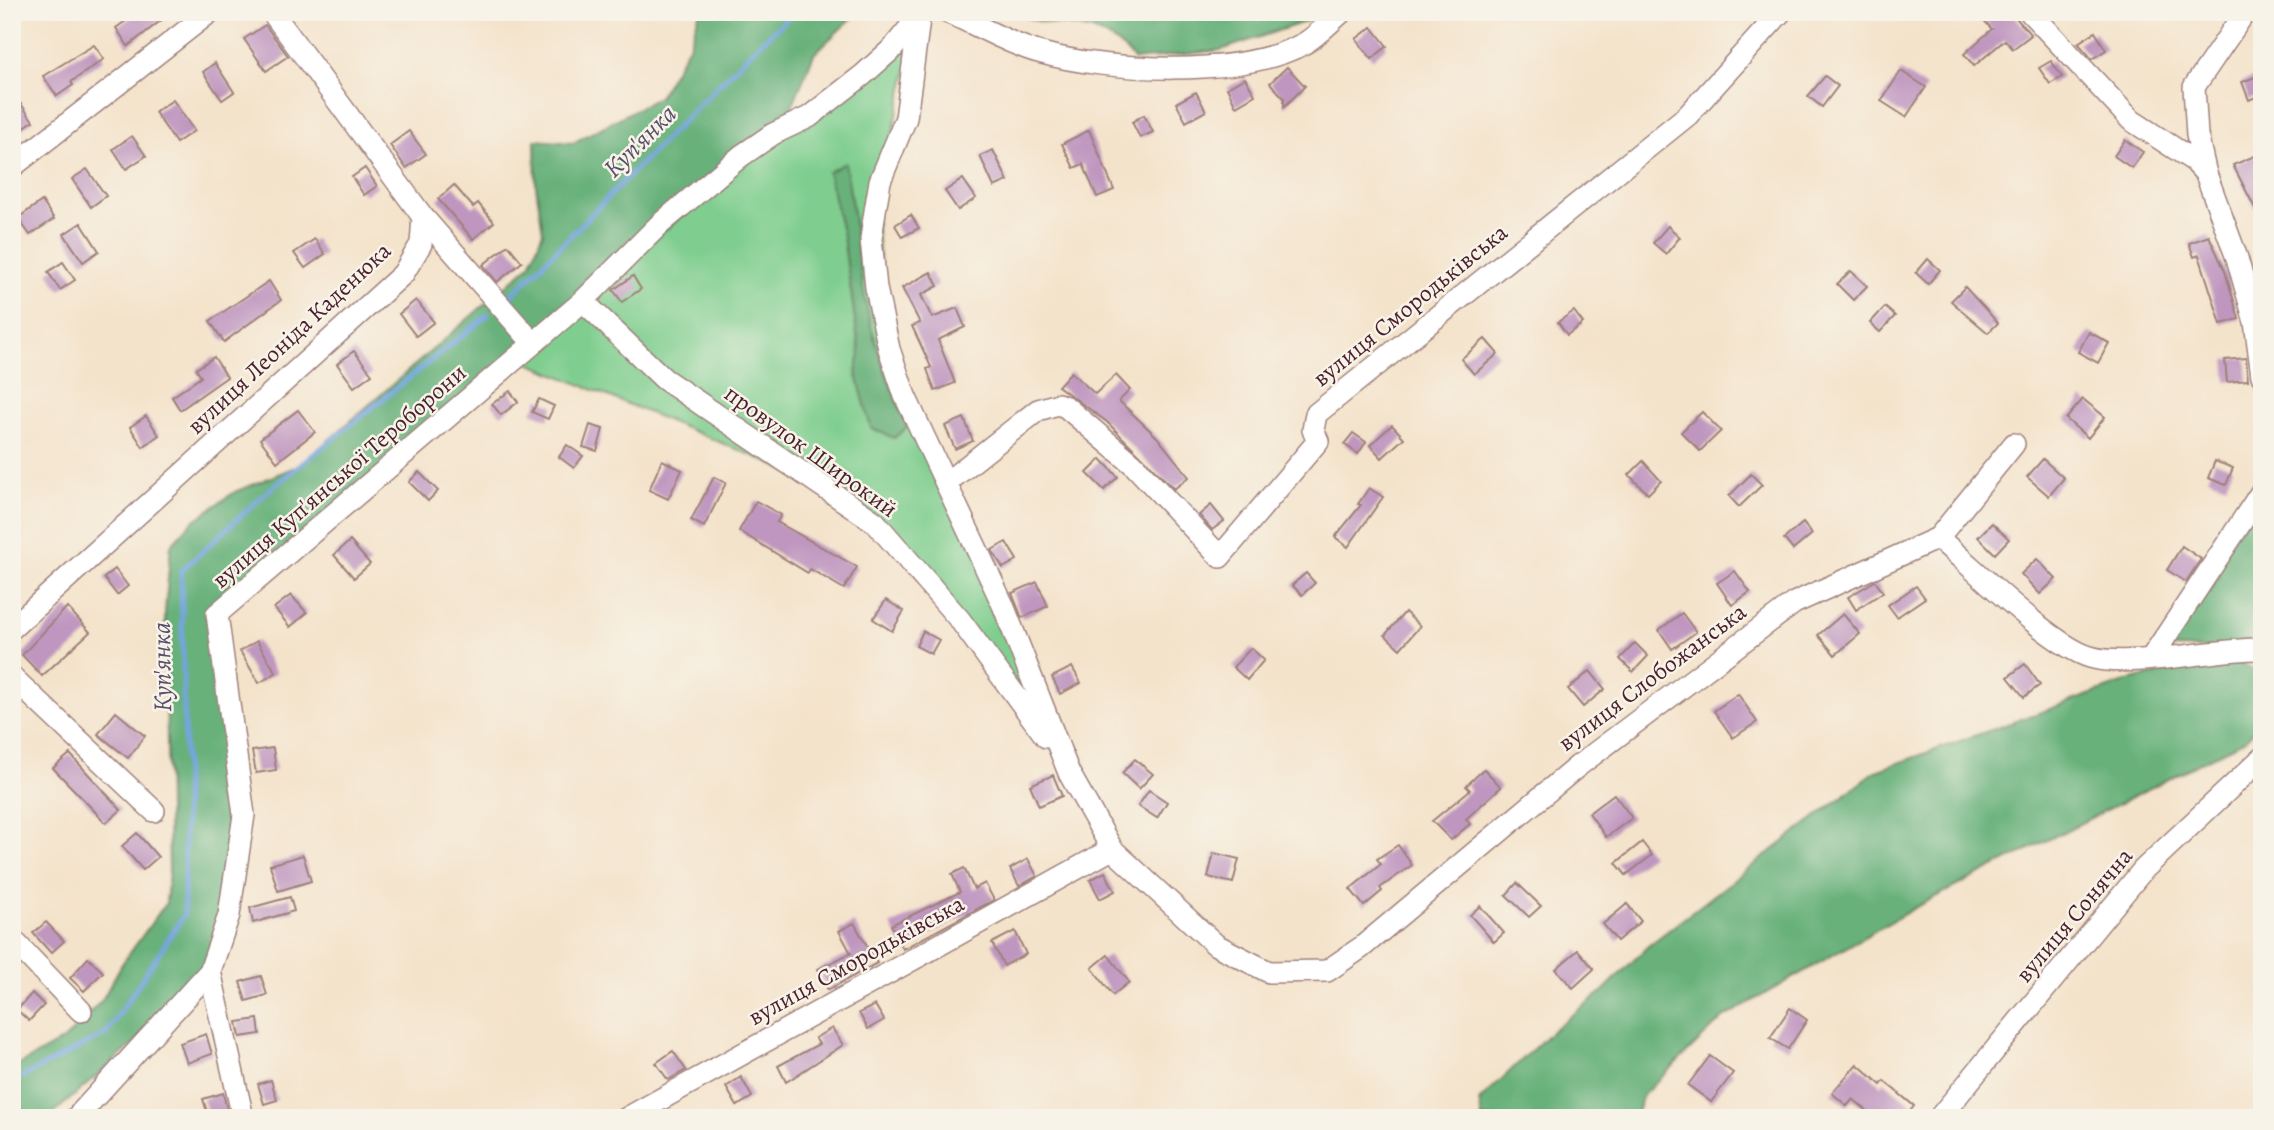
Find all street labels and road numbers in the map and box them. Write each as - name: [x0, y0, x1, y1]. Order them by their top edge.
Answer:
- street label: вулиця Смородьківська: [1306, 216, 1514, 394]
- street label: вулиця Леоніда Каденюка: [180, 235, 398, 441]
- street label: вулиця Куп'янської Тероборони: [205, 357, 473, 595]
- street label: провулок Широкий: [718, 377, 904, 525]
- street label: вулиця Слобожанська: [1551, 596, 1753, 758]
- street label: вулиця Сонячна: [2008, 841, 2140, 989]
- street label: вулиця Смородьківська: [742, 887, 970, 1033]

